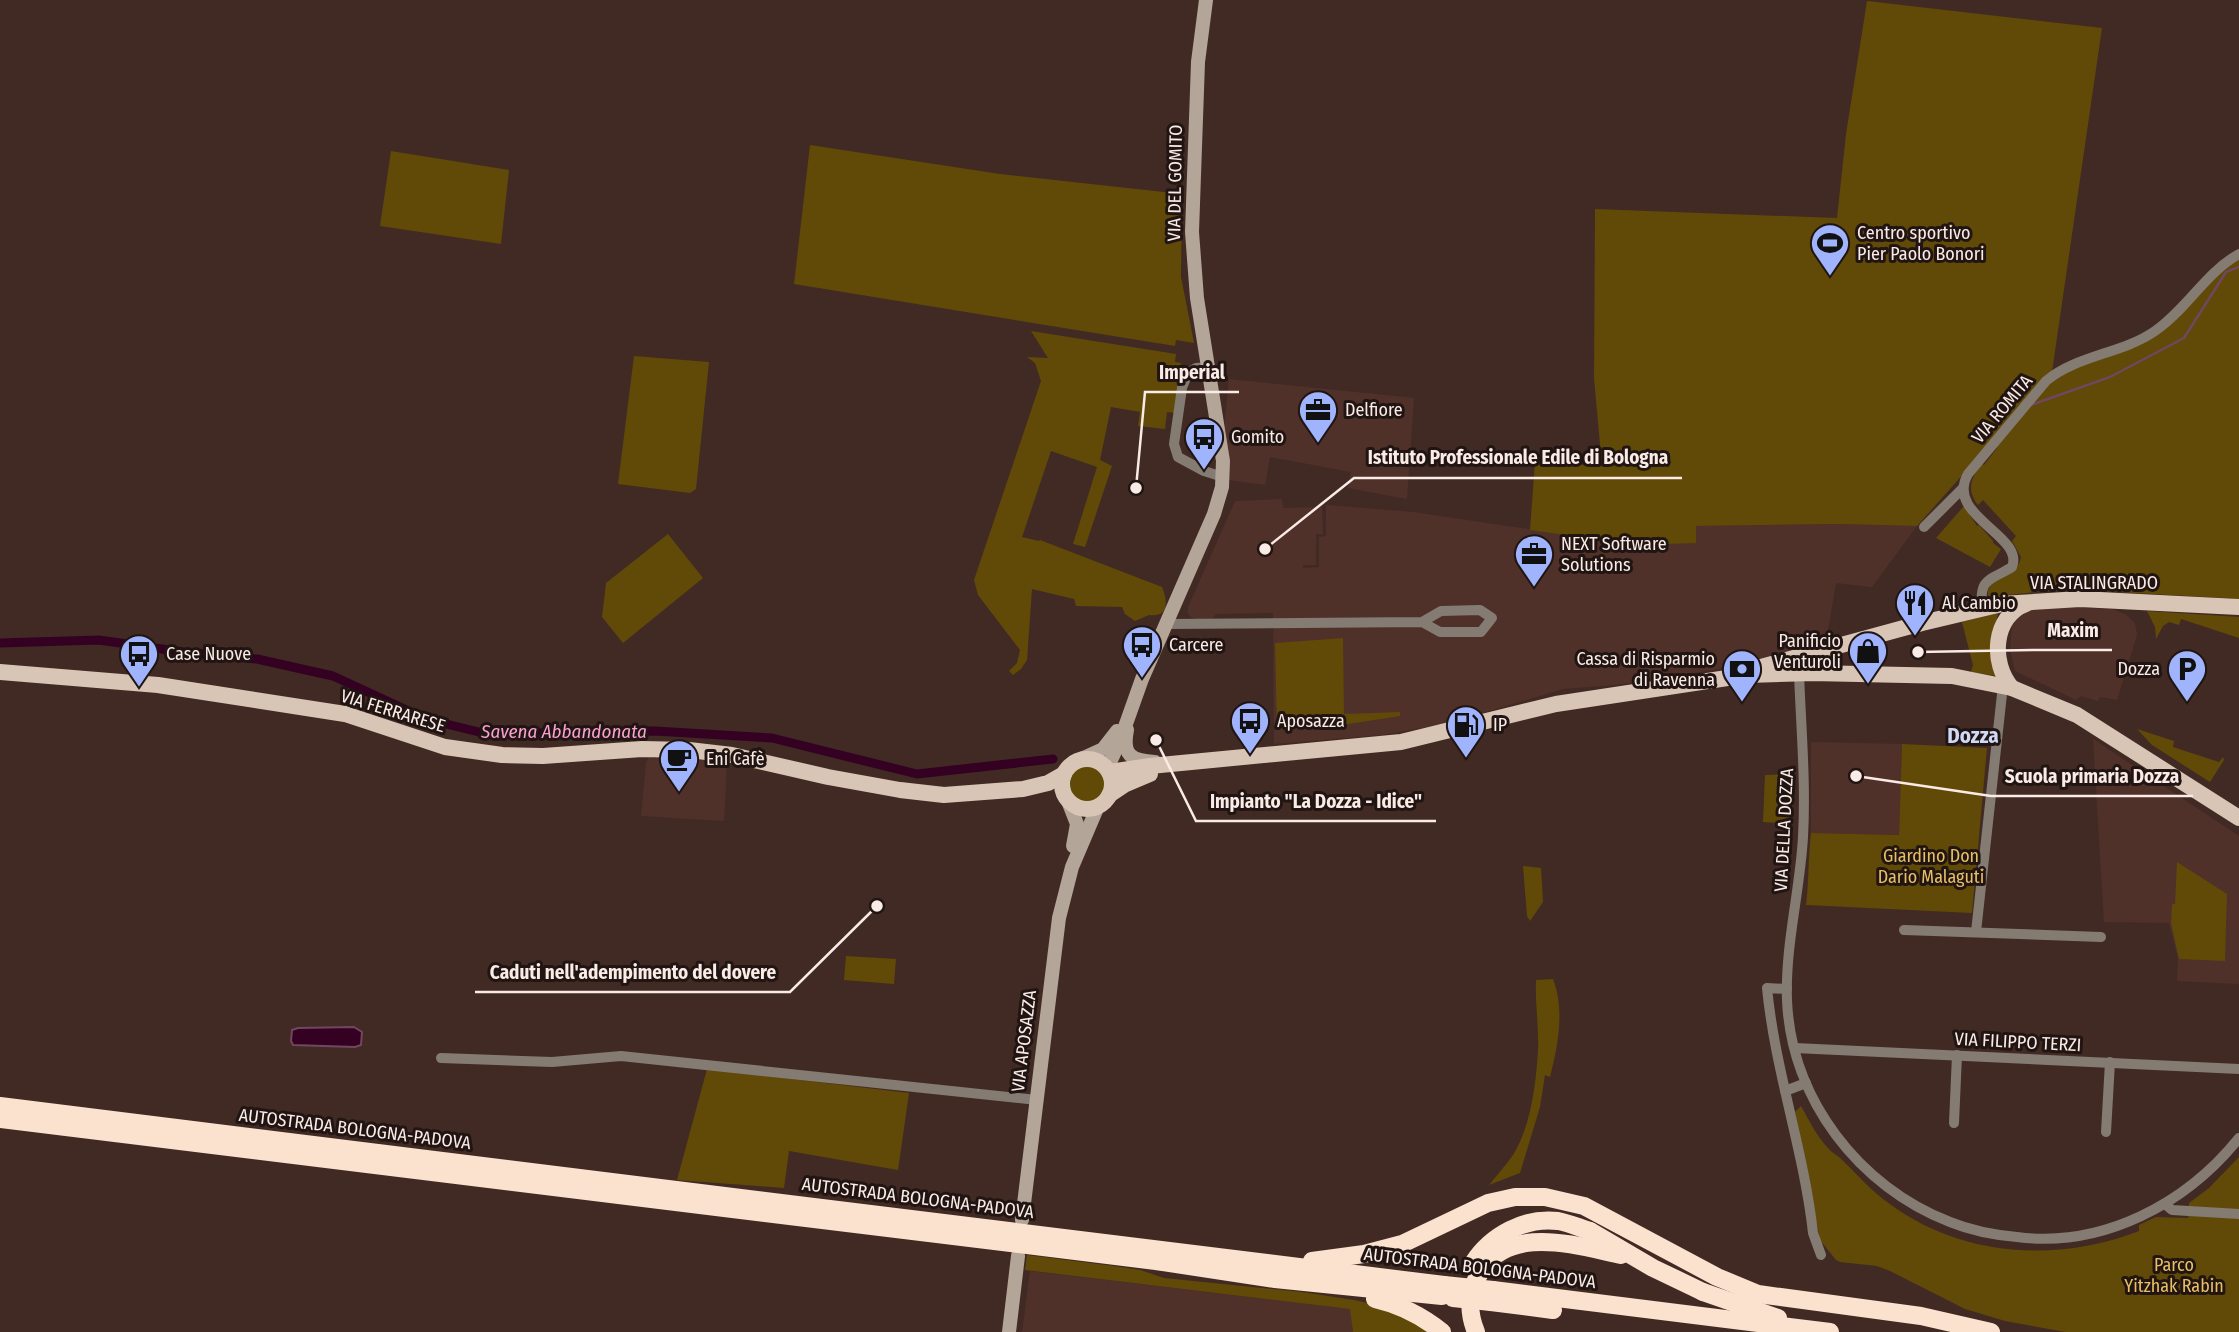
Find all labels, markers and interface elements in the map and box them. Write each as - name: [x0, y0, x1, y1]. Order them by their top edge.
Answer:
- street label: VIA DEL GOMITO: [1163, 124, 1187, 242]
- sports icon: Centro sportivo Pier Paolo Bonori: [1809, 222, 1851, 277]
- place label: Centro sportivo Pier Paolo Bonori: [1857, 222, 1985, 265]
- callout: Imperial: [1145, 352, 1239, 392]
- text: Imperial: [1159, 361, 1226, 384]
- street label: VIA ROMITA: [1967, 370, 2037, 448]
- office icon: Delfiore: [1297, 389, 1339, 444]
- place label: Delfiore: [1345, 399, 1403, 421]
- bus stop icon: Gomito: [1183, 416, 1225, 471]
- place label: Gomito: [1231, 426, 1284, 448]
- callout: Istituto Professionale Edile di Bologna: [1354, 438, 1682, 478]
- text: Istituto Professionale Edile di Bologna: [1368, 446, 1668, 469]
- office icon: NEXT Software Solutions: [1513, 533, 1555, 588]
- place label: NEXT Software Solutions: [1561, 533, 1667, 576]
- street label: VIA STALINGRADO: [2030, 572, 2158, 594]
- restaurant icon: Al Cambio: [1894, 582, 1936, 637]
- place label: Al Cambio: [1942, 592, 2016, 614]
- callout: Maxim: [2033, 610, 2112, 650]
- text: Maxim: [2047, 619, 2099, 642]
- bus stop icon: Carcere: [1121, 624, 1163, 679]
- place label: Panificio Venturoli: [1774, 630, 1841, 673]
- shop icon: Panificio Venturoli: [1847, 630, 1889, 685]
- bus stop icon: Case Nuove: [118, 633, 160, 688]
- place label: Carcere: [1169, 634, 1224, 656]
- place label: Case Nuove: [166, 643, 251, 665]
- place label: Cassa di Risparmio di Ravenna: [1576, 648, 1715, 691]
- bank icon: Cassa di Risparmio di Ravenna: [1721, 648, 1763, 703]
- parking icon: Dozza: [2166, 648, 2208, 703]
- place label: Dozza: [2117, 658, 2160, 680]
- street label: VIA FERRARESE: [338, 685, 448, 737]
- bus stop icon: Aposazza: [1229, 700, 1271, 755]
- fuel station icon: IP: [1445, 704, 1487, 759]
- place label: Aposazza: [1277, 710, 1345, 732]
- place label: IP: [1493, 714, 1507, 736]
- water label: Savena Abbandonata: [480, 720, 647, 743]
- district label: Dozza: [1947, 723, 1999, 749]
- cafe icon: Eni Cafè: [658, 738, 700, 793]
- place label: Eni Cafè: [706, 748, 765, 770]
- callout: Scuola primaria Dozza: [1991, 756, 2193, 796]
- text: Scuola primaria Dozza: [2005, 765, 2179, 788]
- street label: VIA DELLA DOZZA: [1770, 767, 1798, 892]
- callout: Impianto "La Dozza - Idice": [1196, 781, 1436, 821]
- text: Impianto "La Dozza - Idice": [1210, 790, 1422, 813]
- park label: Giardino Don Dario Malaguti: [1878, 845, 1984, 888]
- callout: Caduti nell'adempimento del dovere: [475, 952, 790, 992]
- text: Caduti nell'adempimento del dovere: [490, 961, 777, 984]
- street label: VIA APOSAZZA: [1007, 988, 1041, 1093]
- street label: VIA FILIPPO TERZI: [1954, 1028, 2082, 1056]
- street label: AUTOSTRADA BOLOGNA-PADOVA: [238, 1104, 473, 1154]
- street label: AUTOSTRADA BOLOGNA-PADOVA: [801, 1173, 1036, 1223]
- street label: AUTOSTRADA BOLOGNA-PADOVA: [1363, 1243, 1598, 1293]
- park label: Parco Yitzhak Rabin: [2124, 1254, 2224, 1297]

